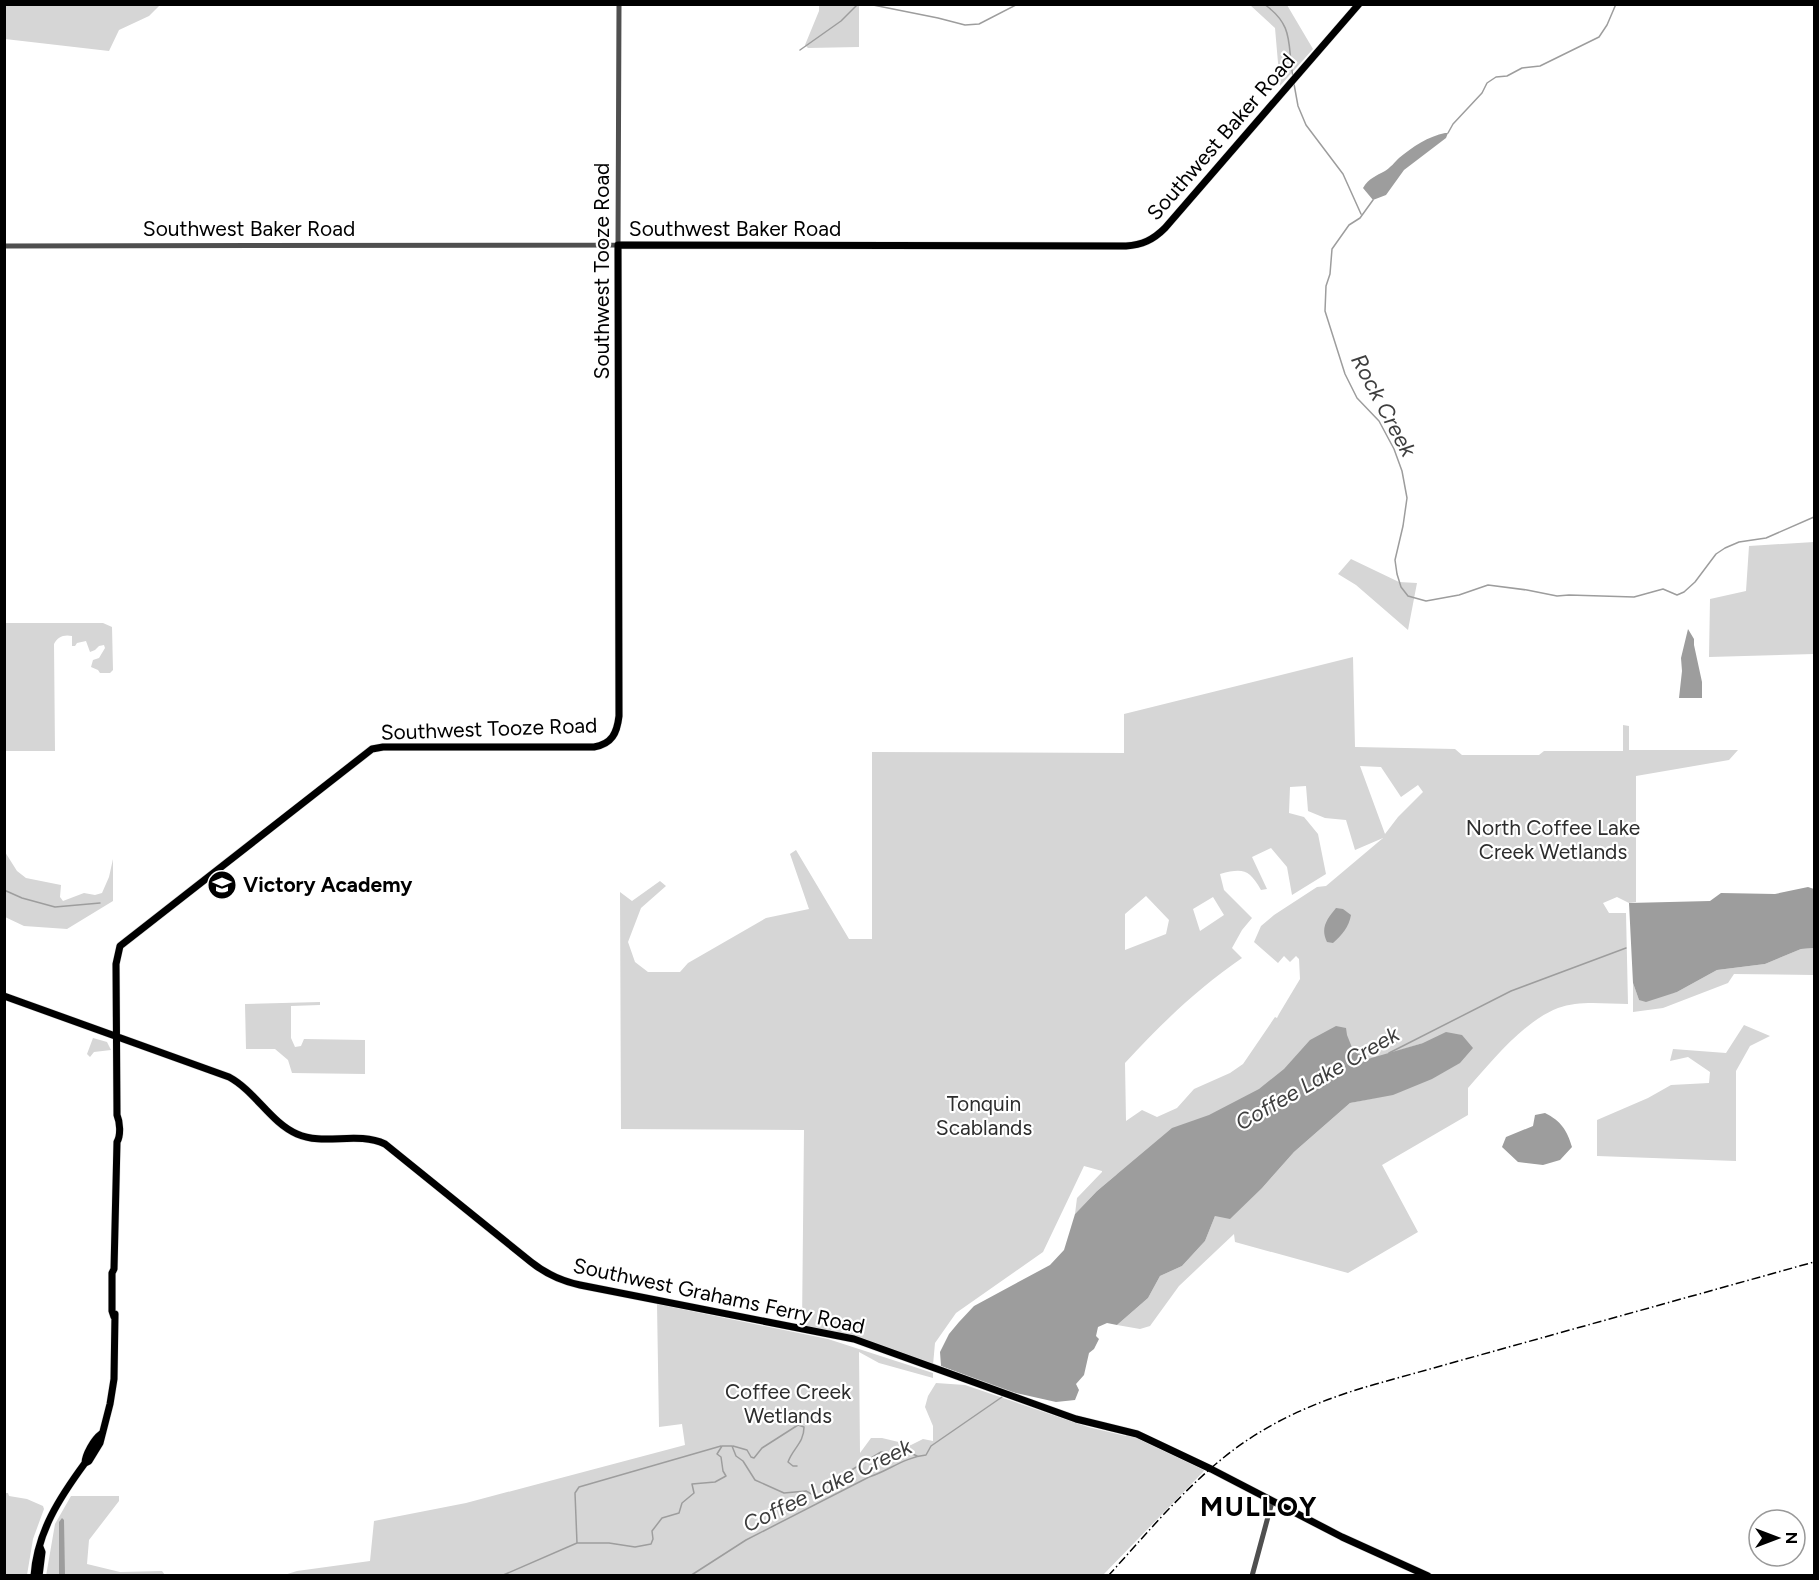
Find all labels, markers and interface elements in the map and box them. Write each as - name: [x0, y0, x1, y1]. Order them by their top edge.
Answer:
- street label: Southwest Baker Road: [1141, 48, 1300, 225]
- street label: Southwest Tooze Road: [589, 163, 614, 379]
- street label: Southwest Baker Road: [143, 216, 355, 241]
- street label: Southwest Baker Road: [629, 216, 841, 241]
- water label: Rock Creek: [1345, 349, 1423, 462]
- street label: Southwest Tooze Road: [380, 712, 598, 745]
- park label: North Coffee Lake Creek Wetlands: [1466, 815, 1640, 864]
- school or university icon: Victory Academy: [206, 869, 238, 901]
- place label: Victory Academy: [243, 872, 413, 897]
- water label: Coffee Lake Creek: [1231, 1020, 1405, 1136]
- park label: Tonquin Scablands: [936, 1091, 1032, 1140]
- street label: Southwest Grahams Ferry Road: [571, 1252, 867, 1339]
- park label: Coffee Creek Wetlands: [725, 1379, 852, 1428]
- water label: Coffee Lake Creek: [738, 1432, 917, 1538]
- district label: MULLOY: [1200, 1490, 1318, 1523]
- north arrow: [1747, 1508, 1807, 1568]
- text: N: [1782, 1532, 1801, 1544]

